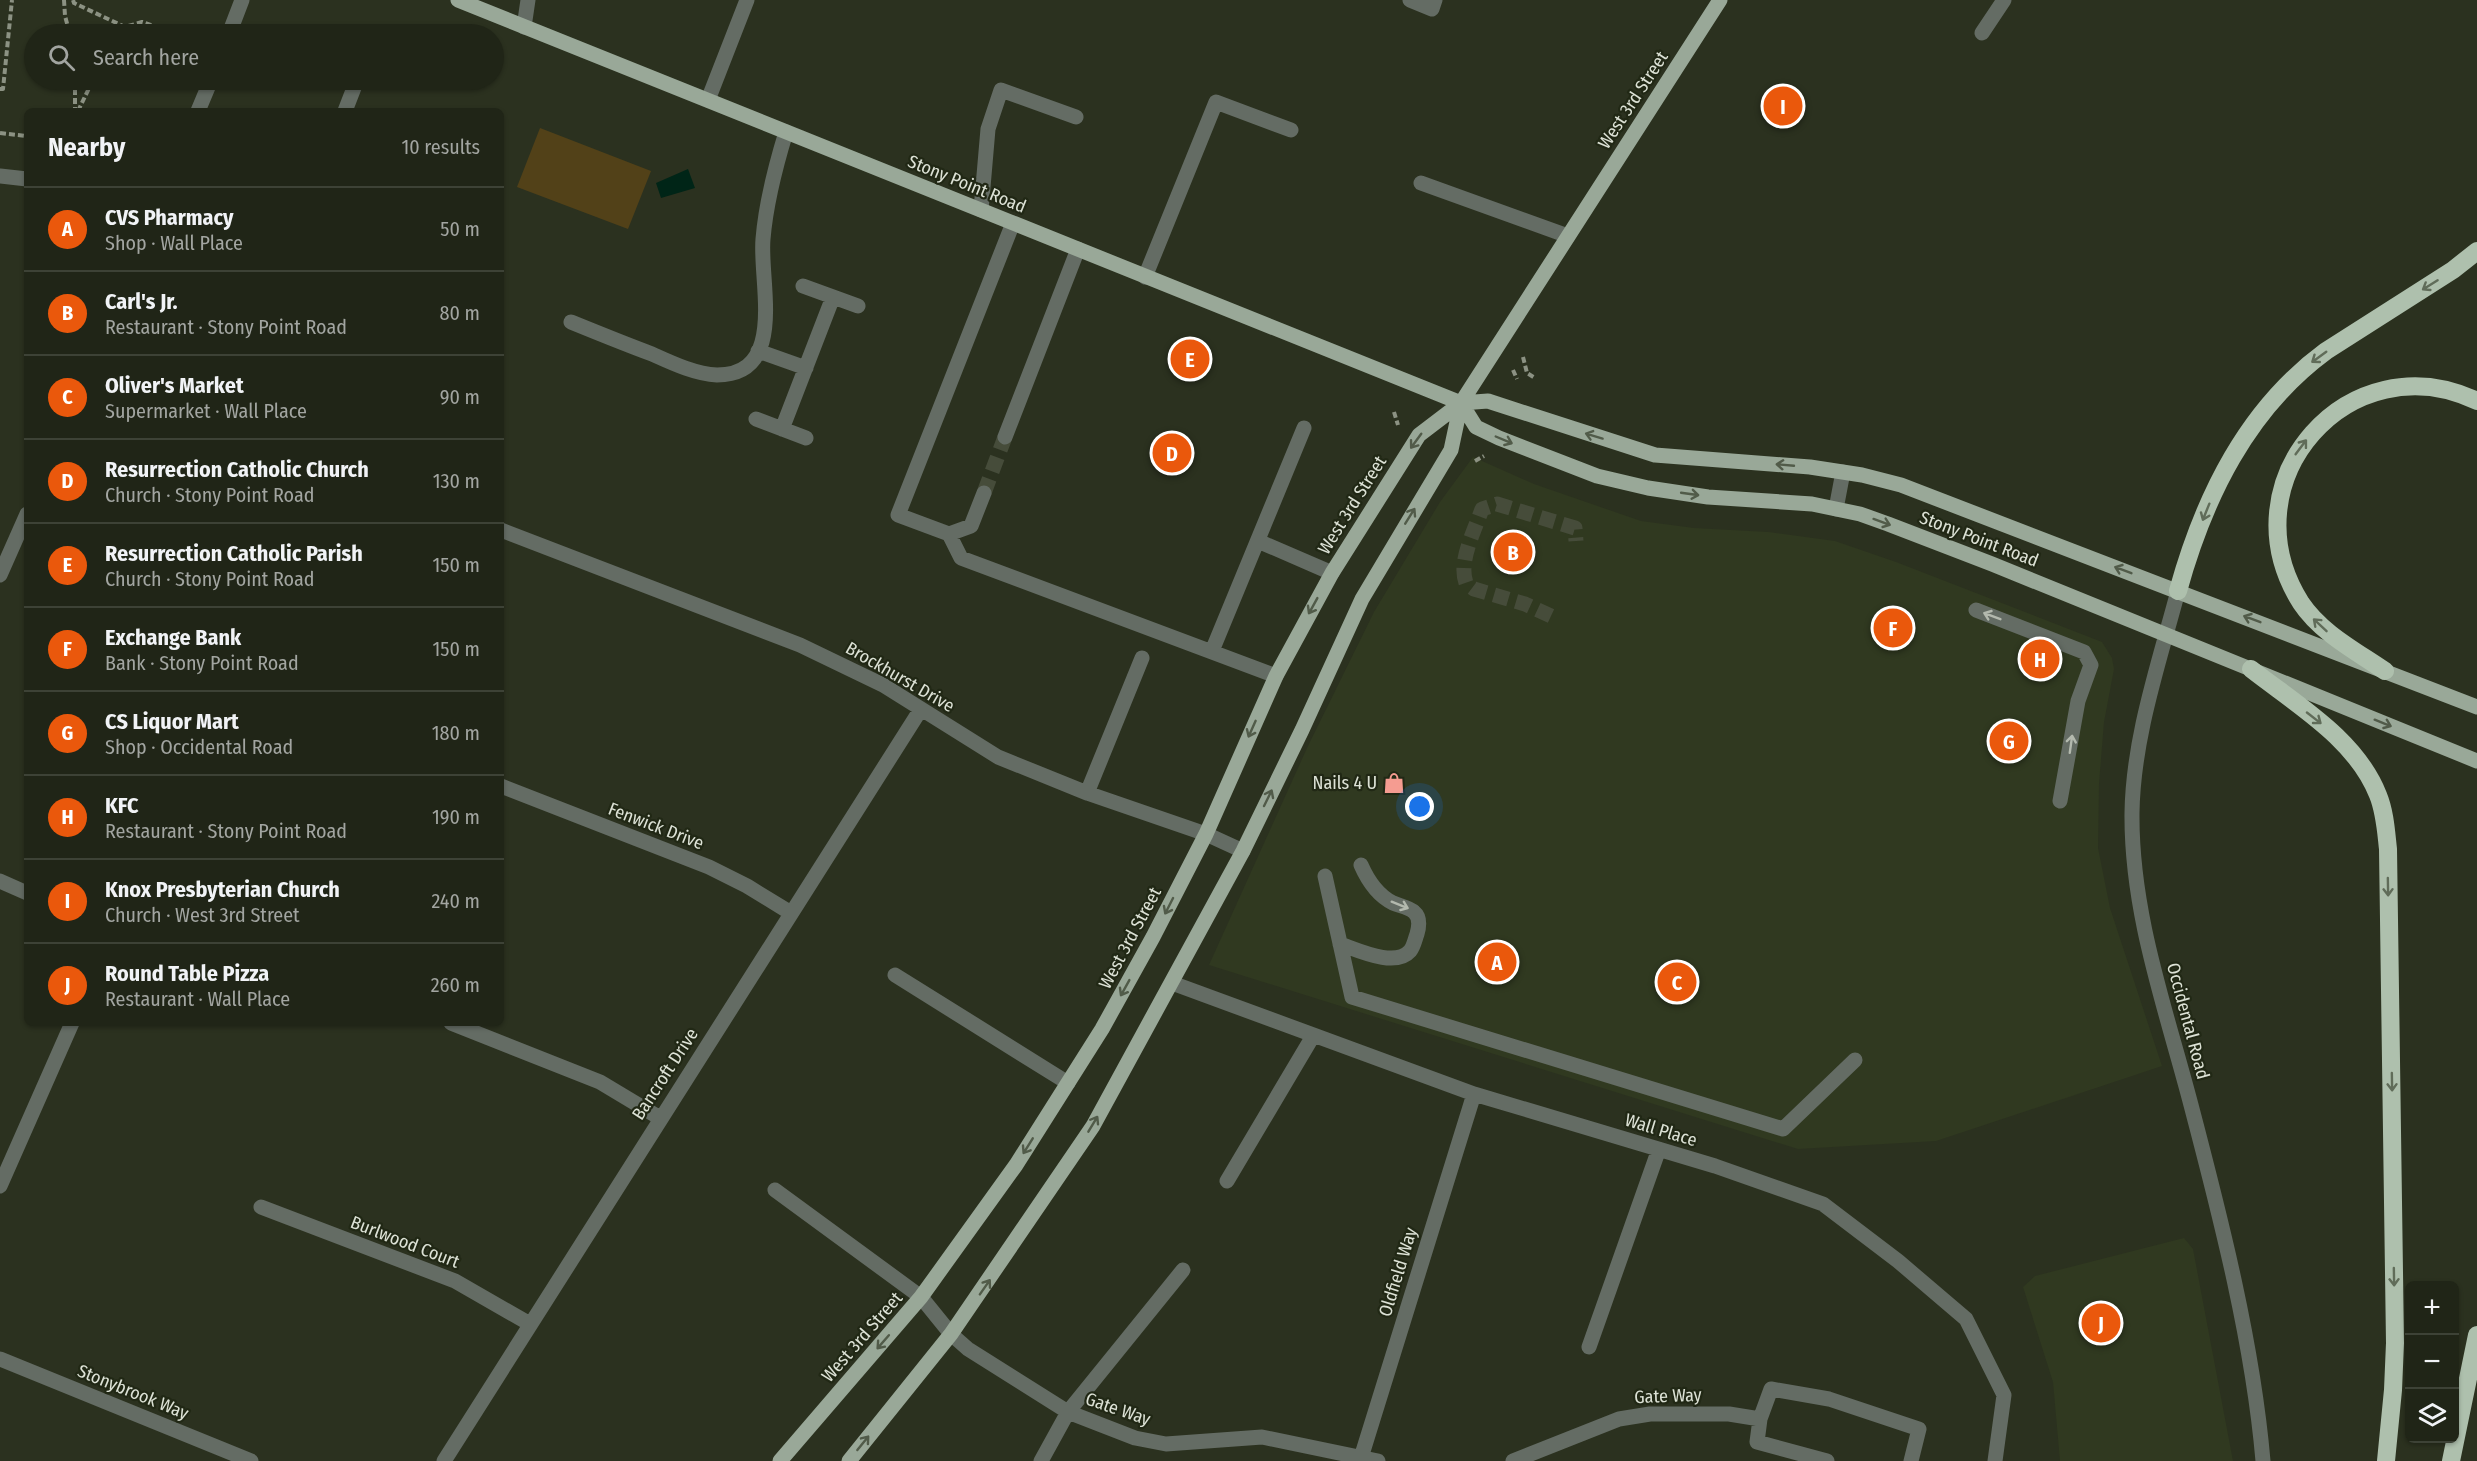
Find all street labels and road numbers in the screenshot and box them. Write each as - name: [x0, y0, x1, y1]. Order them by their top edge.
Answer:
- street label: West 3rd Street: [1593, 47, 1673, 153]
- street label: Stony Point Road: [905, 150, 1029, 218]
- street label: West 3rd Street: [1313, 452, 1391, 558]
- street label: Stony Point Road: [1917, 506, 2041, 572]
- street label: Brockhurst Drive: [842, 637, 958, 717]
- street label: Fenwick Drive: [605, 798, 707, 854]
- street label: West 3rd Street: [1094, 883, 1166, 993]
- street label: Occidental Road: [2162, 960, 2214, 1082]
- street label: Bancroft Drive: [627, 1024, 703, 1124]
- street label: Wall Place: [1622, 1109, 1700, 1151]
- street label: Burlwood Court: [348, 1211, 463, 1273]
- street label: Oldfield Way: [1374, 1225, 1422, 1319]
- street label: West 3rd Street: [817, 1287, 907, 1386]
- street label: Stonybrook Way: [74, 1360, 192, 1424]
- street label: Gate Way: [1634, 1384, 1702, 1408]
- street label: Gate Way: [1083, 1388, 1153, 1430]

